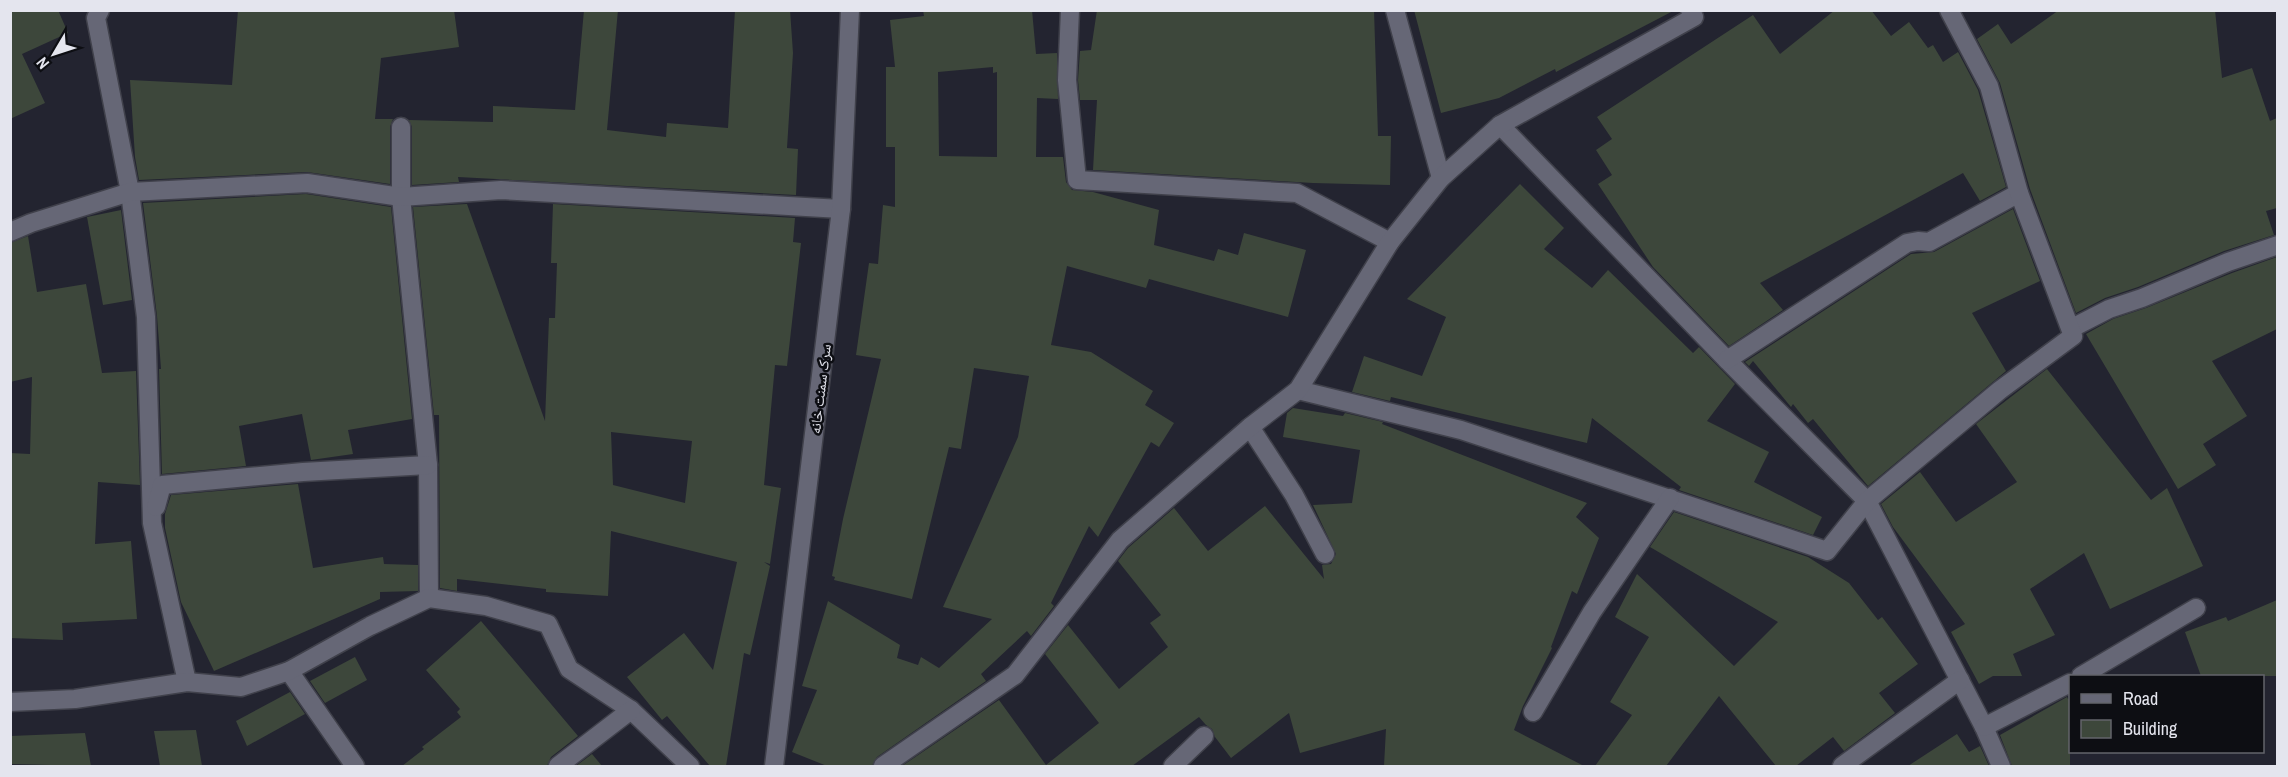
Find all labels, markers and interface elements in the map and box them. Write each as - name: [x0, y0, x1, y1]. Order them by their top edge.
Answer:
- north arrow: [24, 24, 84, 84]
- text: N: [31, 53, 54, 74]
- street label: سرک سمنت خانه: [804, 343, 836, 435]
- legend: [2069, 675, 2264, 753]
- text: Road: [2123, 686, 2158, 711]
- text: Building: [2123, 716, 2178, 741]

